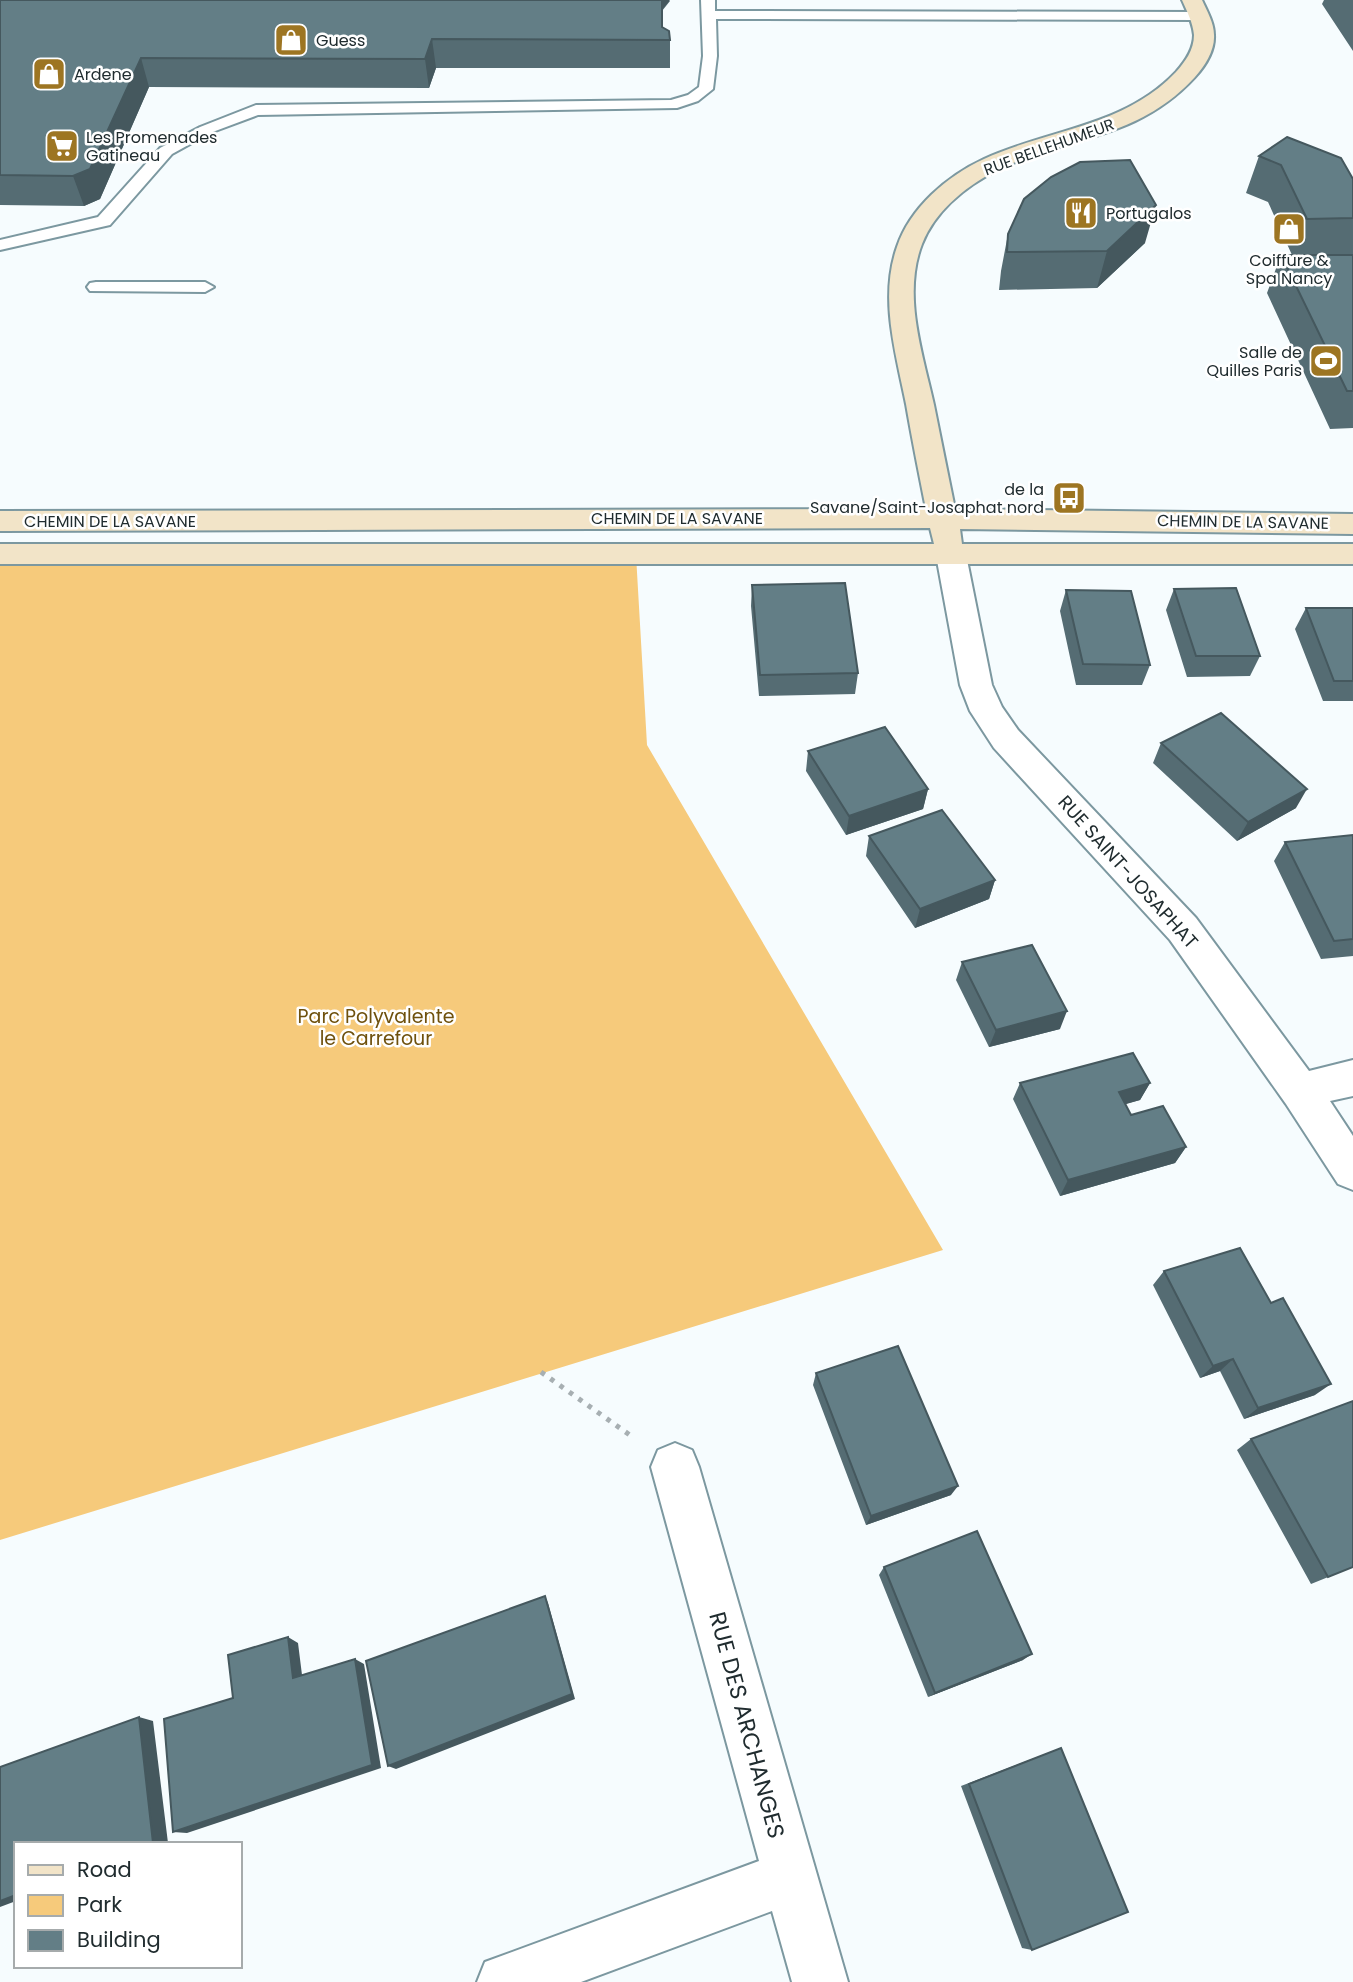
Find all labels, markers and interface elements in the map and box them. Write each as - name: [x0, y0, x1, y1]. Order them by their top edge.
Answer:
- shop icon: Guess: [272, 21, 310, 59]
- place label: Guess: [316, 29, 365, 52]
- shop icon: Ardene: [30, 55, 68, 93]
- place label: Ardene: [74, 63, 132, 86]
- street label: RUE BELLEHUMEUR: [980, 113, 1118, 181]
- place label: Les Promenades Gatineau: [86, 126, 217, 167]
- supermarket icon: Les Promenades Gatineau: [43, 127, 81, 165]
- restaurant icon: Portugalos: [1062, 194, 1100, 232]
- place label: Portugalos: [1106, 202, 1192, 225]
- shop icon: Coiffure & Spa Nancy: [1270, 210, 1308, 248]
- place label: Coiffure & Spa Nancy: [1246, 249, 1332, 290]
- place label: Salle de Quilles Paris: [1206, 341, 1302, 382]
- sports icon: Salle de Quilles Paris: [1307, 342, 1345, 380]
- place label: de la Savane/Saint-Josaphat nord: [810, 478, 1044, 519]
- bus stop icon: de la Savane/Saint-Josaphat nord: [1050, 479, 1088, 517]
- street label: CHEMIN DE LA SAVANE: [591, 507, 763, 530]
- street label: CHEMIN DE LA SAVANE: [1157, 509, 1329, 535]
- street label: CHEMIN DE LA SAVANE: [24, 510, 196, 533]
- street label: RUE SAINT-JOSAPHAT: [1052, 789, 1204, 955]
- park label: Parc Polyvalente le Carrefour: [298, 1003, 454, 1052]
- street label: RUE DES ARCHANGES: [701, 1608, 793, 1842]
- legend: [14, 1842, 242, 1968]
- text: Road: [77, 1855, 132, 1884]
- text: Park: [77, 1890, 122, 1919]
- text: Building: [77, 1925, 161, 1954]

